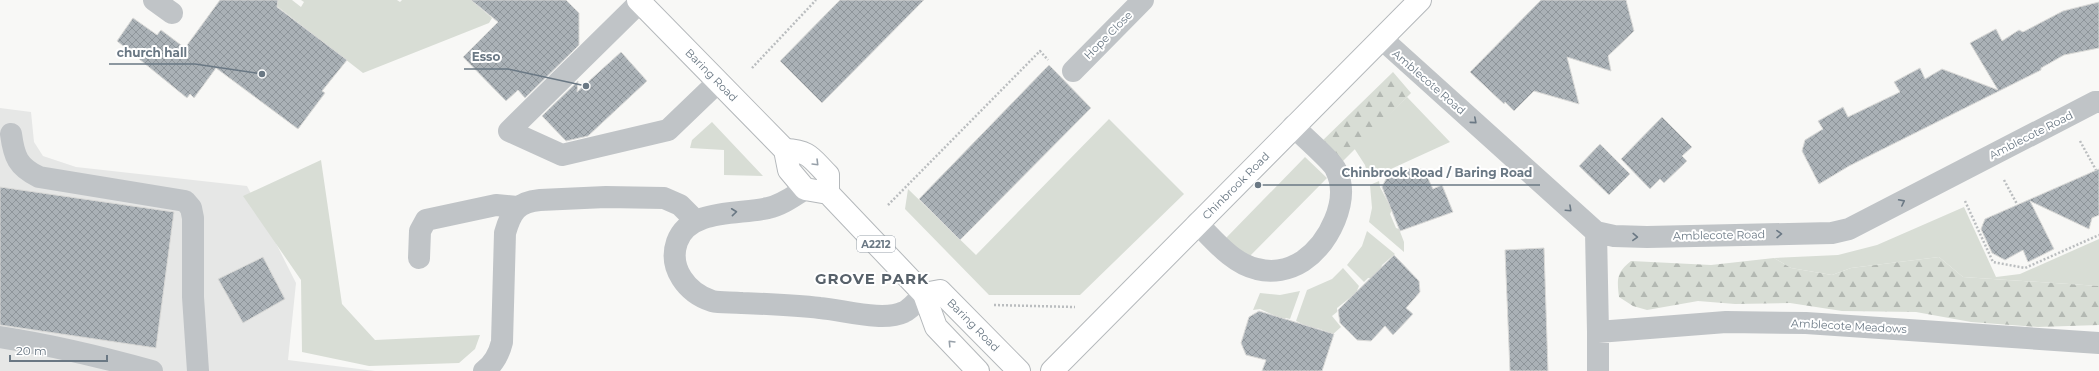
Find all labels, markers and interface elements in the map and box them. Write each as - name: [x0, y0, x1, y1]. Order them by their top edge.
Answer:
- street label: Hope Close: [1081, 8, 1135, 62]
- callout: church hall: [109, 40, 195, 64]
- text: church hall: [117, 45, 187, 60]
- callout: Esso: [464, 45, 508, 69]
- street label: Baring Road: [682, 46, 741, 104]
- street label: Amblecote Road: [1390, 46, 1468, 118]
- text: Esso: [472, 49, 500, 64]
- street label: Amblecote Road: [1987, 108, 2075, 162]
- one-way arrow: [1469, 116, 1476, 123]
- street label: Chinbrook Road: [1199, 149, 1272, 222]
- one-way arrow: [811, 158, 819, 166]
- callout: Chinbrook Road / Baring Road: [1334, 161, 1540, 185]
- text: Chinbrook Road / Baring Road: [1342, 165, 1532, 180]
- one-way arrow: [1898, 199, 1905, 207]
- one-way arrow: [1564, 204, 1572, 211]
- one-way arrow: [731, 208, 737, 217]
- street label: Amblecote Road: [1673, 227, 1765, 243]
- one-way arrow: [1776, 230, 1782, 238]
- one-way arrow: [1632, 233, 1638, 241]
- road number: A2212: [857, 236, 895, 252]
- district label: GROVE PARK: [815, 269, 929, 288]
- street label: Baring Road: [944, 296, 1003, 354]
- street label: Amblecote Meadows: [1791, 316, 1908, 336]
- scale bar: [10, 337, 107, 363]
- one-way arrow: [949, 340, 956, 347]
- text: 20 m: [16, 343, 47, 358]

